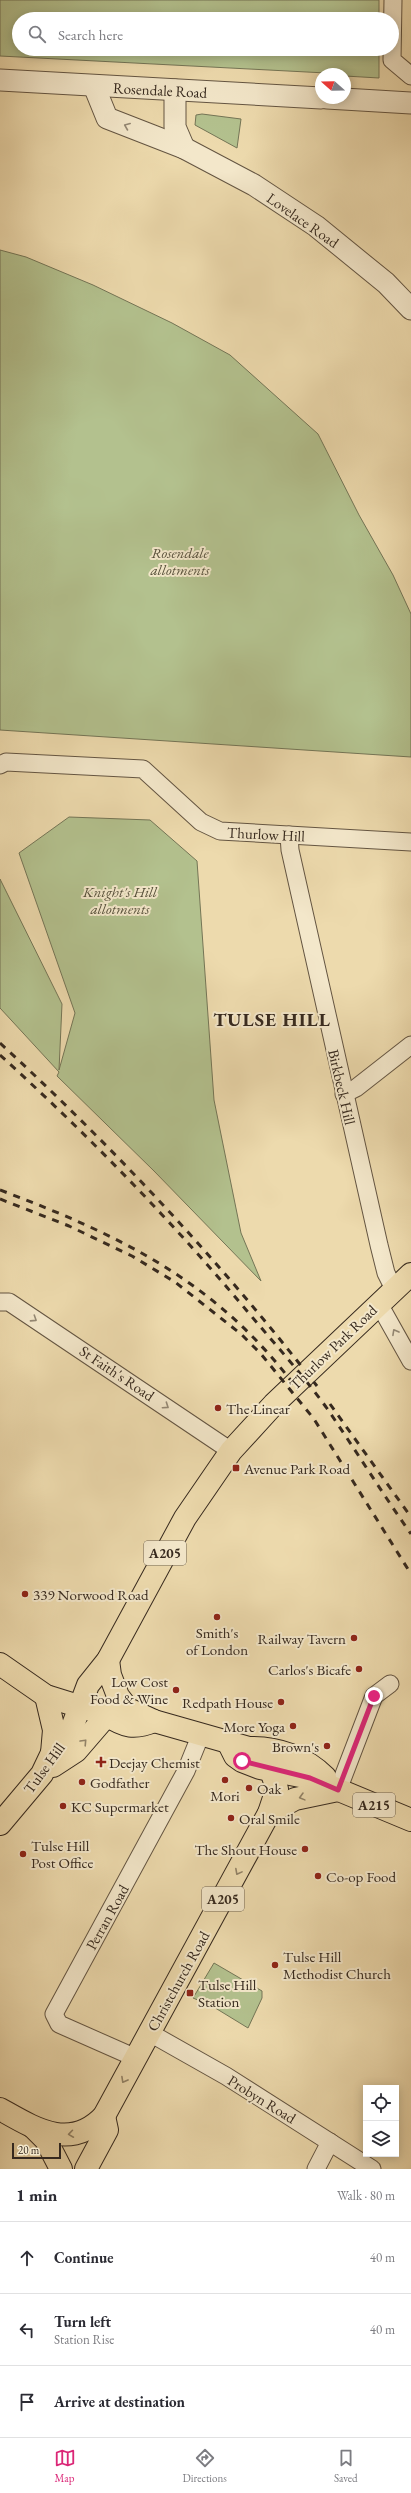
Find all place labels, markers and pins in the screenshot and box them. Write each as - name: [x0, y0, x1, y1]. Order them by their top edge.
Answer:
- place label: The Linear: [226, 1399, 290, 1418]
- marker: The Linear: [213, 1403, 223, 1413]
- place label: Avenue Park Road: [243, 1459, 350, 1478]
- marker: Avenue Park Road: [231, 1463, 241, 1473]
- place label: 339 Norwood Road: [33, 1585, 149, 1604]
- marker: 339 Norwood Road: [20, 1589, 30, 1599]
- marker: Smith's of London: [212, 1612, 222, 1622]
- place label: Smith's of London: [186, 1623, 248, 1659]
- place label: Railway Tavern: [257, 1629, 346, 1648]
- marker: Railway Tavern: [349, 1633, 359, 1643]
- place label: Carlos's Bicafe: [268, 1660, 351, 1679]
- marker: Carlos's Bicafe: [354, 1664, 364, 1674]
- place label: Low Cost Food & Wine: [90, 1672, 168, 1708]
- marker: Low Cost Food & Wine: [171, 1685, 181, 1695]
- place label: Redpath House: [182, 1693, 273, 1712]
- marker: Redpath House: [276, 1697, 286, 1707]
- place label: More Yoga: [223, 1717, 285, 1736]
- marker: More Yoga: [288, 1721, 298, 1731]
- place label: Brown's: [272, 1737, 319, 1756]
- marker: Brown's: [322, 1741, 332, 1751]
- place label: Deejay Chemist: [109, 1753, 200, 1772]
- marker: Deejay Chemist: [96, 1757, 106, 1767]
- place label: Godfather: [90, 1773, 150, 1792]
- marker: Mori: [220, 1775, 230, 1785]
- marker: Godfather: [77, 1777, 87, 1787]
- place label: Oak: [257, 1779, 282, 1798]
- marker: Oak: [244, 1783, 254, 1793]
- place label: Mori: [210, 1786, 240, 1805]
- place label: KC Supermarket: [71, 1797, 169, 1816]
- marker: KC Supermarket: [58, 1801, 68, 1811]
- place label: Oral Smile: [239, 1809, 300, 1828]
- marker: Oral Smile: [226, 1813, 236, 1823]
- place label: Tulse Hill Post Office: [31, 1836, 93, 1872]
- place label: The Shout House: [194, 1840, 297, 1859]
- marker: The Shout House: [300, 1844, 310, 1854]
- marker: Tulse Hill Post Office: [18, 1849, 28, 1859]
- place label: Co-op Food: [326, 1867, 396, 1886]
- marker: Co-op Food: [313, 1871, 323, 1881]
- place label: Tulse Hill Methodist Church: [283, 1947, 391, 1983]
- marker: Tulse Hill Methodist Church: [270, 1960, 280, 1970]
- place label: Tulse Hill Station: [198, 1975, 257, 2011]
- marker: Tulse Hill Station: [185, 1988, 195, 1998]

